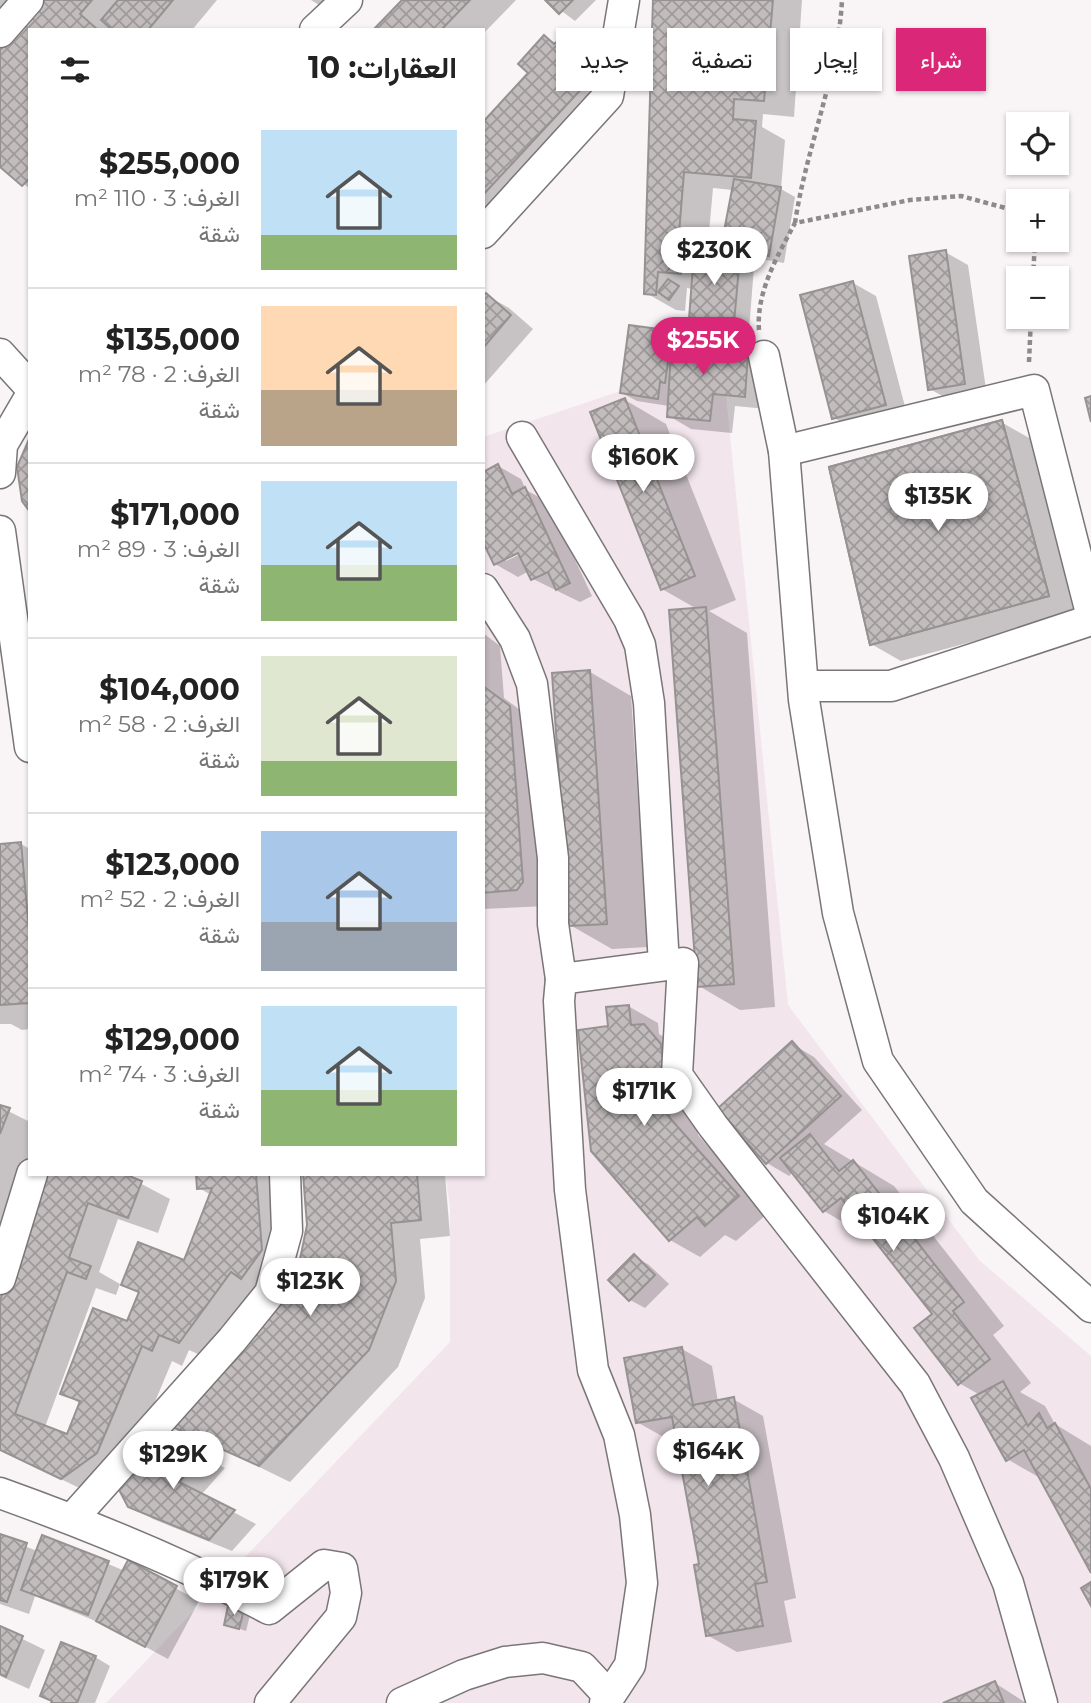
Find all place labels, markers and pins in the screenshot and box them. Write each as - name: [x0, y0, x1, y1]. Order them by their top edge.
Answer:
- pin: $230K: [665, 228, 763, 287]
- pin: $255K: [654, 318, 752, 377]
- pin: $160K: [594, 434, 692, 494]
- pin: $135K: [889, 474, 987, 533]
- pin: $171K: [595, 1068, 693, 1128]
- pin: $104K: [844, 1194, 942, 1253]
- pin: $123K: [261, 1258, 359, 1318]
- pin: $164K: [659, 1428, 757, 1488]
- pin: $129K: [124, 1432, 222, 1491]
- pin: $179K: [185, 1558, 283, 1617]

